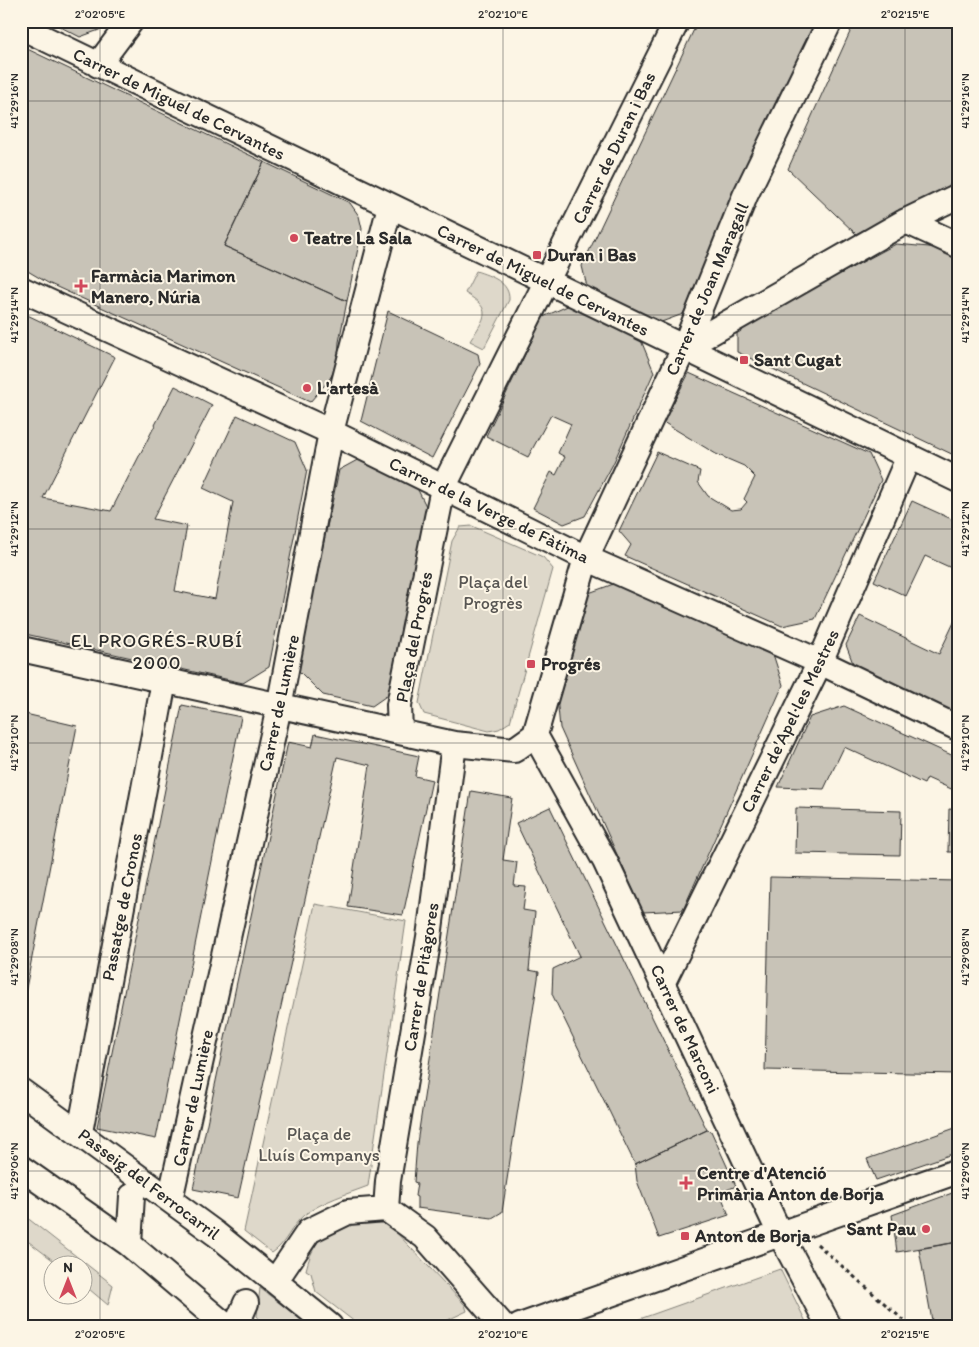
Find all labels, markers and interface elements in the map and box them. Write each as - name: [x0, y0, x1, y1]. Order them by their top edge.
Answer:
- text: 2°02'05"E: [75, 7, 126, 21]
- text: 2°02'10"E: [478, 7, 528, 21]
- text: 2°02'15"E: [881, 7, 930, 21]
- street label: Carrer de Miguel de Cervantes: [69, 43, 289, 165]
- street label: Carrer de Duran i Bas: [568, 68, 660, 228]
- text: 41°29'16"N: [7, 73, 21, 129]
- text: 41°29'16"N: [958, 73, 972, 129]
- street label: Carrer de Joan Maragall: [661, 199, 753, 379]
- street label: Carrer de Miguel de Cervantes: [433, 219, 653, 341]
- place label: Teatre La Sala: [303, 227, 413, 249]
- marker: Teatre La Sala: [288, 232, 300, 244]
- place label: Duran i Bas: [547, 244, 636, 266]
- marker: Duran i Bas: [531, 249, 543, 261]
- place label: Farmàcia Marimon Manero, Núria: [91, 265, 236, 308]
- marker: Farmàcia Marimon Manero, Núria: [75, 280, 87, 292]
- text: 41°29'14"N: [7, 287, 21, 343]
- text: 41°29'14"N: [958, 287, 972, 343]
- place label: Sant Cugat: [754, 349, 841, 371]
- marker: Sant Cugat: [738, 354, 750, 366]
- place label: L'artesà: [317, 377, 379, 399]
- marker: L'artesà: [301, 382, 313, 394]
- street label: Carrer de la Verge de Fàtima: [385, 452, 593, 568]
- text: 41°29'12"N: [7, 501, 21, 557]
- text: 41°29'12"N: [958, 501, 972, 557]
- street label: Plaça del Progrés: [391, 570, 437, 704]
- park label: Plaça del Progrès: [458, 571, 528, 614]
- street label: Carrer de'Apel·les Mestres: [736, 625, 844, 817]
- district label: EL PROGRÉS-RUBÍ 2000: [71, 629, 243, 674]
- street label: Carrer de Lumière: [254, 632, 304, 774]
- place label: Progrés: [541, 653, 601, 675]
- marker: Progrés: [525, 658, 537, 670]
- text: 41°29'10"N: [7, 715, 21, 771]
- text: 41°29'10"N: [958, 715, 972, 771]
- street label: Passatge de Cronos: [97, 831, 147, 983]
- street label: Carrer de Pitàgores: [398, 901, 444, 1053]
- text: 41°29'08"N: [7, 928, 21, 986]
- text: 41°29'08"N: [958, 928, 972, 986]
- street label: Carrer de Marconi: [645, 961, 725, 1097]
- street label: Carrer de Lumière: [168, 1027, 218, 1169]
- street label: Passeig del Ferrocarril: [74, 1123, 224, 1245]
- park label: Plaça de Lluís Companys: [258, 1123, 380, 1166]
- text: 41°29'06"N: [7, 1142, 21, 1200]
- text: 41°29'06"N: [958, 1142, 972, 1200]
- place label: Centre d'Atenció Primària Anton de Borja: [697, 1162, 884, 1205]
- marker: Centre d'Atenció Primària Anton de Borja: [679, 1176, 693, 1190]
- place label: Sant Pau: [846, 1218, 917, 1240]
- marker: Sant Pau: [920, 1223, 932, 1235]
- place label: Anton de Borja: [694, 1225, 811, 1247]
- marker: Anton de Borja: [679, 1230, 691, 1242]
- north arrow: [42, 1254, 92, 1304]
- text: N: [63, 1259, 73, 1276]
- text: 2°02'05"E: [75, 1327, 126, 1341]
- text: 2°02'10"E: [478, 1327, 528, 1341]
- text: 2°02'15"E: [881, 1327, 930, 1341]

